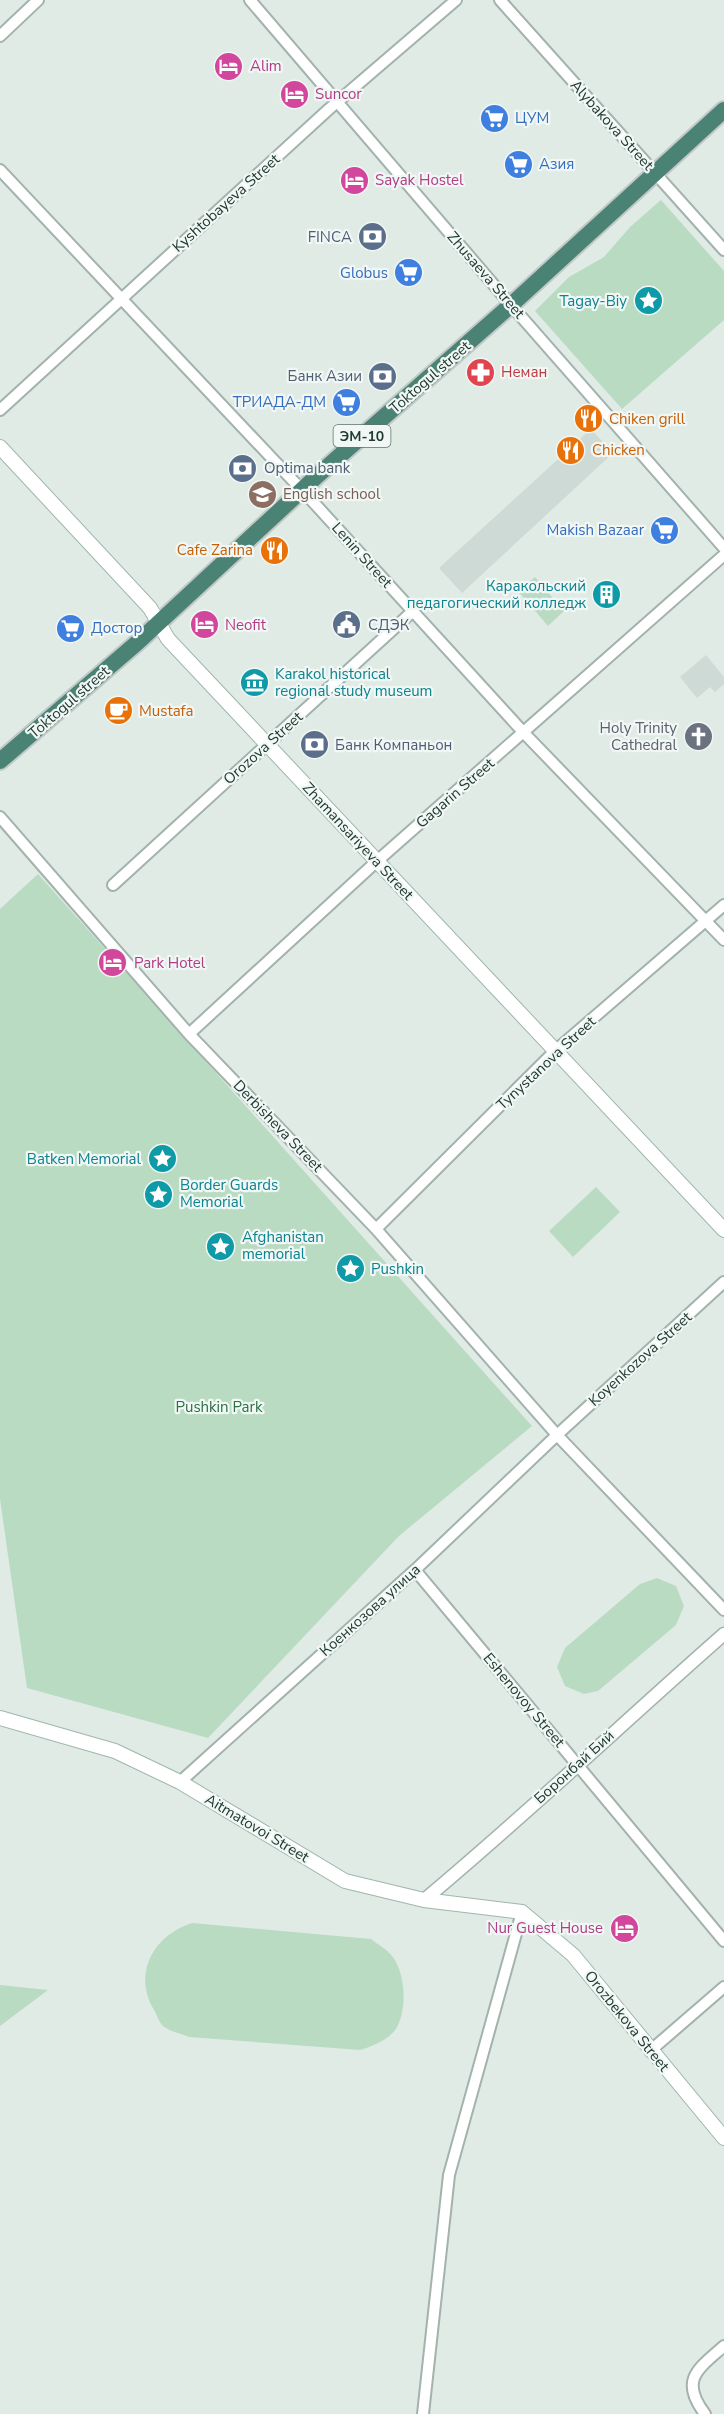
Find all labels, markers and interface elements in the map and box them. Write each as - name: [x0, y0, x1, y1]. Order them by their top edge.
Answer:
- hotel icon: Alim: [213, 50, 245, 82]
- place label: Alim: [250, 56, 282, 76]
- street label: Alybakova Street: [566, 75, 659, 175]
- hotel icon: Suncor: [278, 78, 310, 110]
- place label: Suncor: [315, 84, 362, 104]
- supermarket icon: ЦУМ: [478, 102, 510, 134]
- place label: ЦУМ: [515, 108, 549, 128]
- supermarket icon: Азия: [502, 148, 534, 180]
- street label: Kyshtobayeva Street: [168, 149, 285, 257]
- place label: Азия: [539, 154, 574, 174]
- hotel icon: Sayak Hostel: [338, 164, 370, 196]
- place label: Sayak Hostel: [375, 170, 464, 190]
- bank icon: FINCА: [357, 221, 389, 253]
- place label: FINCА: [308, 227, 352, 247]
- street label: Zhusaeva Street: [443, 227, 530, 323]
- supermarket icon: Globus: [393, 257, 425, 289]
- place label: Globus: [340, 263, 388, 283]
- place icon: Tagay-Biy: [632, 285, 664, 317]
- place label: Tagay-Biy: [559, 291, 627, 311]
- street label: Toktogul street: [385, 336, 475, 418]
- pharmacy icon: Неман: [464, 356, 496, 388]
- bank icon: Банк Азии: [367, 360, 399, 392]
- place label: Неман: [501, 362, 547, 382]
- place label: Банк Азии: [288, 366, 362, 386]
- supermarket icon: ТРИАДА-ДМ: [331, 386, 363, 418]
- place label: ТРИАДА-ДМ: [233, 392, 326, 412]
- restaurant icon: Chiken grill: [572, 403, 604, 435]
- place label: Chiken grill: [609, 409, 686, 429]
- road number: ЭМ-10: [334, 425, 391, 447]
- restaurant icon: Chicken: [555, 434, 587, 466]
- place label: Chicken: [592, 440, 645, 460]
- bank icon: Optima bank: [227, 452, 259, 484]
- place label: Optima bank: [264, 458, 351, 478]
- school or university icon: English school: [246, 478, 278, 510]
- place label: English school: [283, 484, 381, 504]
- supermarket icon: Makish Bazaar: [649, 514, 681, 546]
- street label: Lenin Street: [327, 518, 397, 592]
- place label: Makish Bazaar: [546, 520, 645, 540]
- restaurant icon: Cafe Zarina: [258, 534, 290, 566]
- place label: Cafe Zarina: [177, 540, 253, 560]
- place label: Каракольский педагогический колледж: [407, 576, 586, 613]
- building icon: Каракольский педагогический колледж: [591, 579, 623, 611]
- hotel icon: Neofit: [188, 609, 220, 641]
- public building icon: СДЭК: [331, 609, 363, 641]
- supermarket icon: Достор: [54, 612, 86, 644]
- place label: Neofit: [225, 615, 267, 635]
- place label: СДЭК: [368, 615, 410, 635]
- place label: Достор: [91, 618, 142, 638]
- street label: Toktogul street: [24, 661, 114, 743]
- place label: Karakol historical regional study museum: [275, 664, 432, 701]
- museum icon: Karakol historical regional study museum: [238, 667, 270, 699]
- cafe icon: Mustafa: [102, 695, 134, 727]
- place label: Mustafa: [139, 701, 193, 721]
- street label: Orozova Street: [219, 706, 308, 789]
- place label: Holy Trinity Cathedral: [600, 718, 678, 755]
- church icon: Holy Trinity Cathedral: [682, 721, 714, 753]
- bank icon: Банк Компаньон: [298, 729, 330, 761]
- place label: Банк Компаньон: [335, 735, 452, 755]
- street label: Gagarin Street: [412, 753, 499, 833]
- street label: Zhamansariyeva Street: [298, 778, 418, 905]
- hotel icon: Park Hotel: [97, 947, 129, 979]
- place label: Park Hotel: [134, 953, 206, 973]
- street label: Tynystanova Street: [492, 1011, 601, 1114]
- street label: Derbisheva Street: [229, 1076, 328, 1177]
- place icon: Batken Memorial: [146, 1143, 178, 1175]
- place label: Batken Memorial: [27, 1149, 142, 1169]
- place label: Border Guards Memorial: [180, 1175, 278, 1212]
- place icon: Border Guards Memorial: [143, 1178, 175, 1210]
- place label: Afghanistan memorial: [242, 1227, 324, 1264]
- place icon: Afghanistan memorial: [205, 1230, 237, 1262]
- place icon: Pushkin: [334, 1253, 366, 1285]
- place label: Pushkin: [371, 1259, 424, 1279]
- street label: Koyenkozova Street: [584, 1307, 696, 1411]
- park label: Pushkin Park: [176, 1397, 263, 1417]
- street label: Коенкозова улица: [315, 1559, 425, 1661]
- street label: Eshenovoy Street: [479, 1649, 570, 1752]
- street label: Боронбай Бий: [530, 1726, 618, 1808]
- street label: Aitmatovoi Street: [201, 1789, 313, 1867]
- hotel icon: Nur Guest House: [608, 1912, 640, 1944]
- place label: Nur Guest House: [487, 1918, 603, 1938]
- street label: Orozbekova Street: [580, 1966, 674, 2076]

